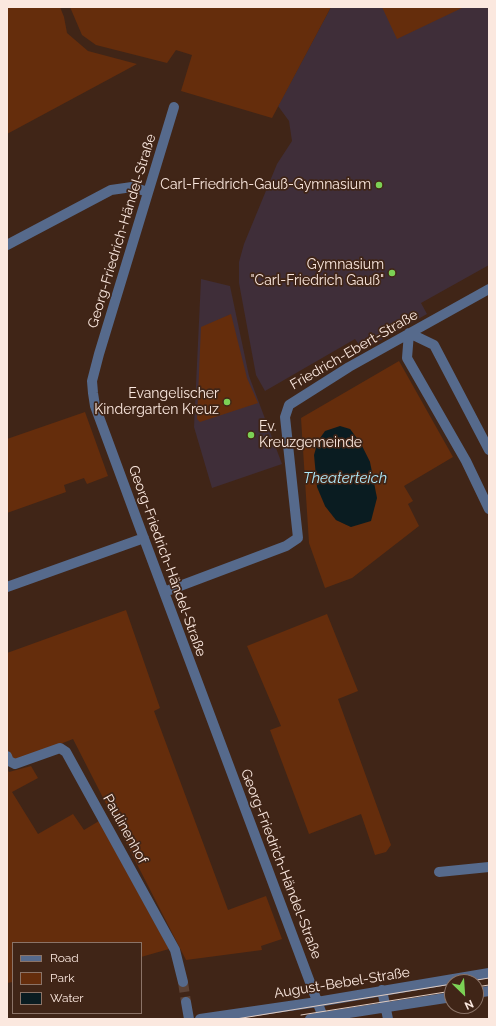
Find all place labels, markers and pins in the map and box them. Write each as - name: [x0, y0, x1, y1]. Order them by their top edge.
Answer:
- place label: Carl-Friedrich-Gauß-Gymnasium: [160, 177, 371, 193]
- marker: Carl-Friedrich-Gauß-Gymnasium: [374, 180, 384, 190]
- place label: Gymnasium "Carl-Friedrich Gauß": [251, 257, 384, 290]
- marker: Gymnasium "Carl-Friedrich Gauß": [387, 268, 397, 278]
- place label: Evangelischer Kindergarten Kreuz: [94, 386, 219, 418]
- marker: Evangelischer Kindergarten Kreuz: [222, 397, 232, 407]
- place label: Ev. Kreuzgemeinde: [259, 419, 362, 452]
- marker: Ev. Kreuzgemeinde: [246, 430, 256, 440]

